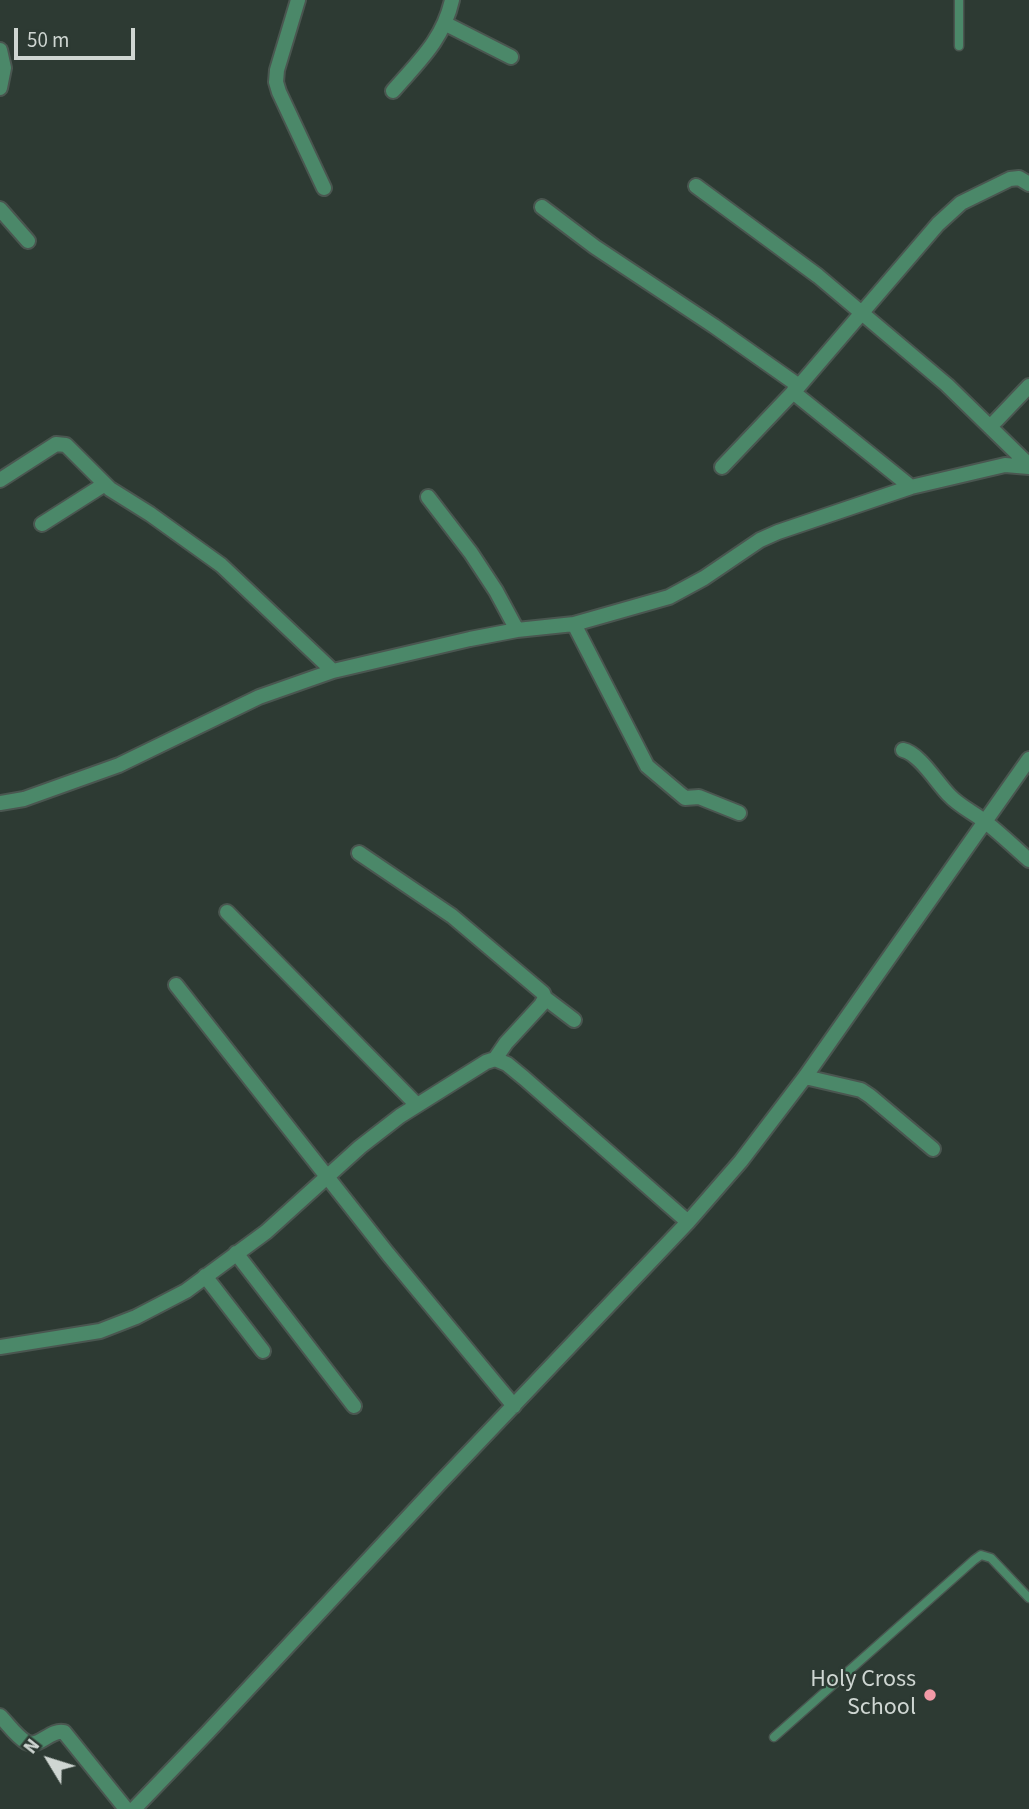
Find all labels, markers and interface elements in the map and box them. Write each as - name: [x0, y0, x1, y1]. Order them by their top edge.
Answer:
- scale bar: [18, 14, 138, 58]
- text: 50 m: [27, 25, 69, 55]
- place label: Holy Cross School: [810, 1667, 916, 1723]
- marker: Holy Cross School: [922, 1687, 938, 1703]
- north arrow: [14, 1725, 84, 1795]
- text: N: [18, 1733, 47, 1760]

